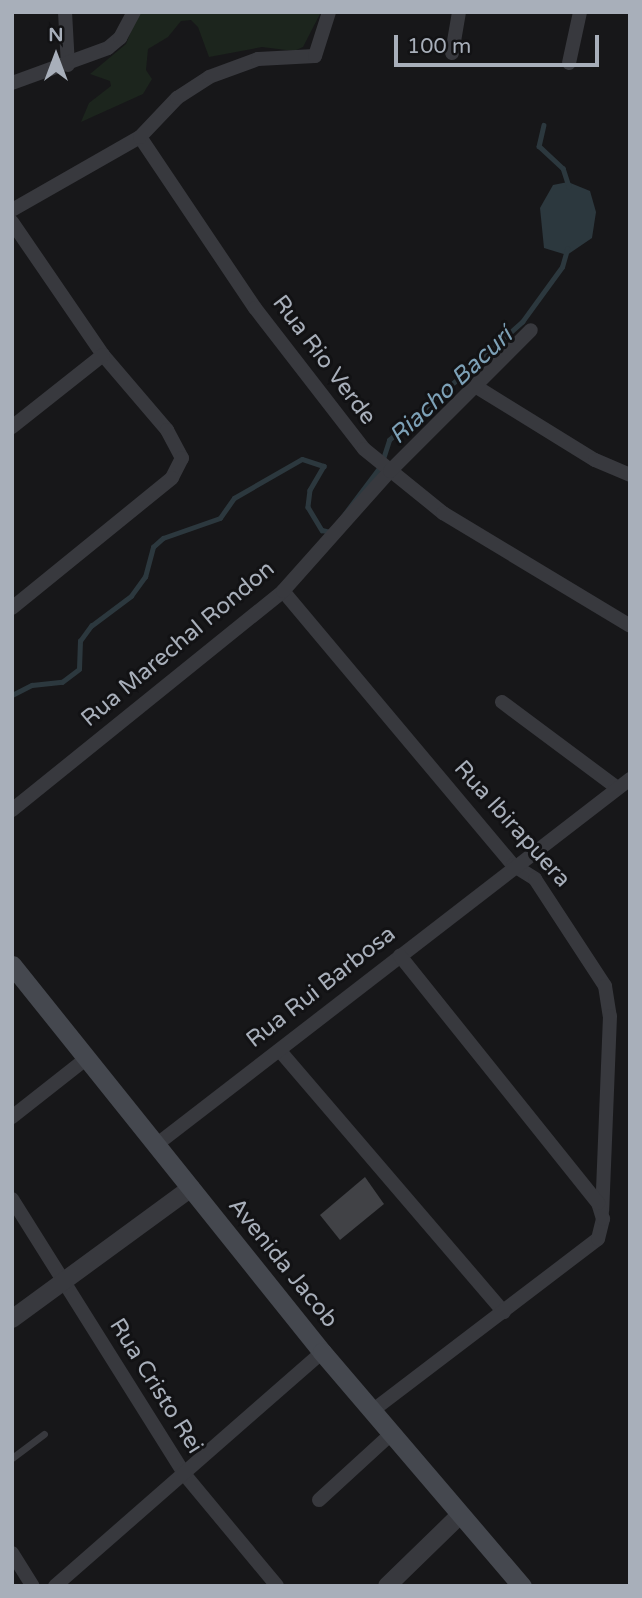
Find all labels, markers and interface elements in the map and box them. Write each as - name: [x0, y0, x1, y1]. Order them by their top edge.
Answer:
- north arrow: [21, 21, 91, 91]
- scale bar: [397, 21, 602, 65]
- text: N: [48, 24, 64, 46]
- text: 100 m: [407, 34, 471, 59]
- street label: Rua Rio Verde: [266, 290, 382, 430]
- water label: Riacho Bacurí: [384, 322, 518, 450]
- street label: Rua Marechal Rondon: [76, 555, 280, 733]
- street label: Rua Ibirapuera: [448, 755, 576, 893]
- street label: Rua Rui Barbosa: [241, 920, 401, 1054]
- street label: Avenida Jacob: [222, 1193, 344, 1333]
- street label: Rua Cristo Rei: [103, 1313, 209, 1459]

